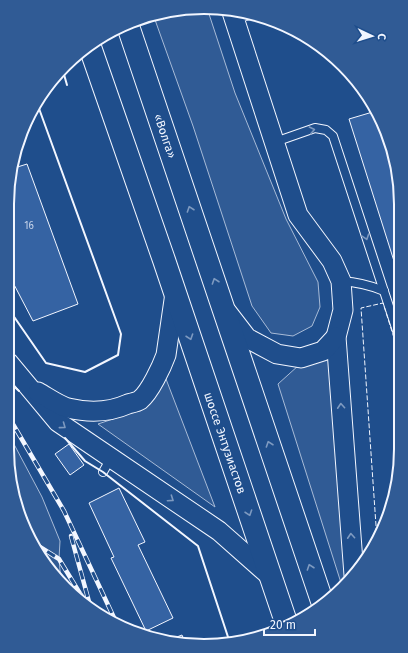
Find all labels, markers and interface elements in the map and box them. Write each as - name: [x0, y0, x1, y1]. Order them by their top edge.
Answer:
- north arrow: [352, 16, 392, 56]
- text: С: [375, 33, 388, 41]
- street label: «Волга»: [151, 112, 179, 160]
- one-way arrow: [308, 127, 315, 135]
- one-way arrow: [187, 206, 195, 213]
- house number: 16: [24, 220, 34, 232]
- one-way arrow: [361, 233, 370, 240]
- one-way arrow: [211, 277, 219, 284]
- one-way arrow: [185, 333, 193, 340]
- street label: шоссе Энтузиастов: [201, 390, 249, 496]
- one-way arrow: [337, 403, 346, 409]
- one-way arrow: [59, 421, 66, 428]
- one-way arrow: [265, 440, 274, 447]
- one-way arrow: [167, 494, 174, 501]
- one-way arrow: [244, 510, 253, 517]
- one-way arrow: [347, 533, 356, 539]
- one-way arrow: [307, 564, 315, 571]
- scale bar: [264, 611, 315, 637]
- text: 20 m: [270, 618, 296, 632]

